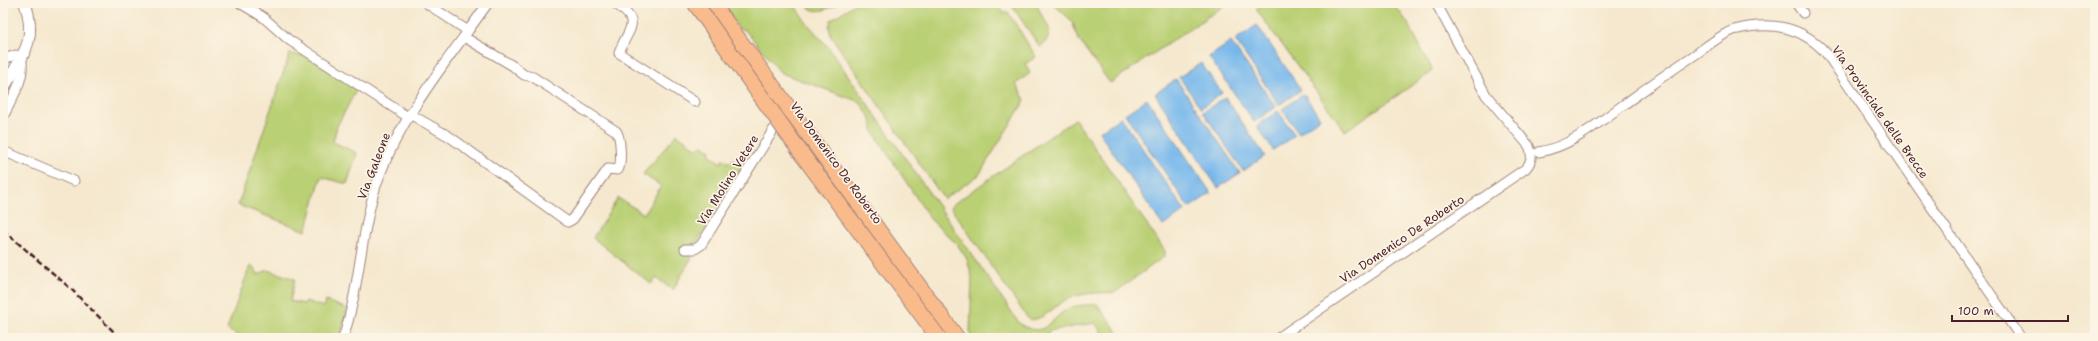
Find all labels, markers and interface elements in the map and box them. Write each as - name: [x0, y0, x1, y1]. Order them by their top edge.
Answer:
- street label: Via Provinciale delle Brecce: [1828, 42, 1932, 182]
- street label: Via Domenico De Roberto: [786, 99, 886, 227]
- street label: Via Galeone: [354, 130, 394, 202]
- street label: Via Molino Vetere: [694, 131, 762, 228]
- street label: Via Domenico De Roberto: [1336, 191, 1468, 287]
- scale bar: [1952, 297, 2068, 323]
- text: 100 m: [1958, 303, 1994, 319]

